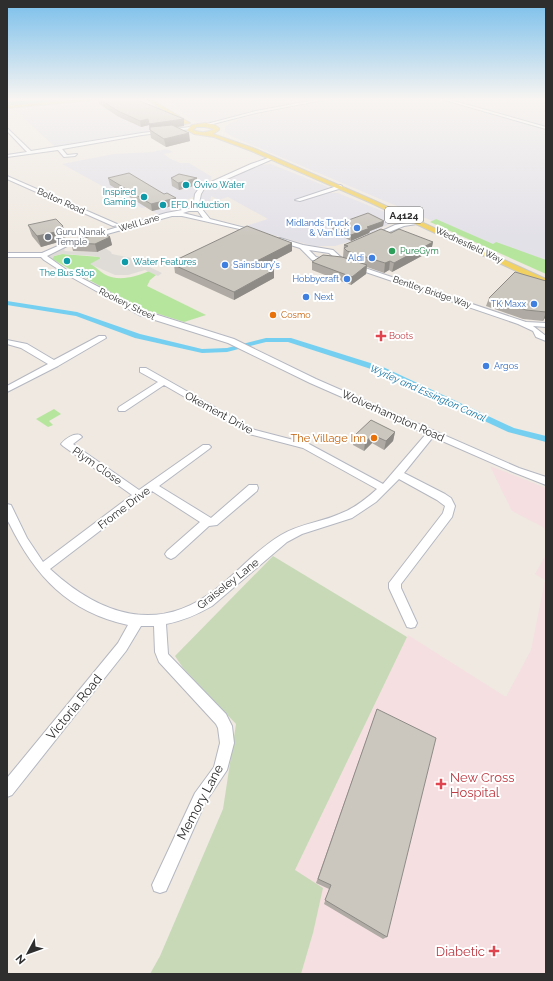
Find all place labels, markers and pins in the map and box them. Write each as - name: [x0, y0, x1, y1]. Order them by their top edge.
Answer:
- marker: Ovivo Water: [181, 180, 191, 190]
- place label: Ovivo Water: [194, 180, 246, 190]
- place label: Inspired Gaming: [103, 187, 136, 207]
- marker: Inspired Gaming: [139, 192, 149, 202]
- marker: EFD Induction: [158, 200, 168, 210]
- place label: EFD Induction: [171, 200, 229, 210]
- place label: Midlands Truck & Van Ltd: [286, 218, 349, 238]
- marker: Midlands Truck & Van Ltd: [352, 223, 362, 233]
- place label: Guru Nanak Temple: [56, 227, 106, 247]
- marker: Guru Nanak Temple: [43, 232, 53, 242]
- marker: PureGym: [387, 246, 397, 256]
- place label: PureGym: [400, 246, 439, 256]
- place label: Aldi: [348, 253, 364, 263]
- marker: Aldi: [367, 253, 377, 263]
- marker: The Bus Stop: [62, 256, 72, 266]
- marker: Water Features: [120, 257, 130, 267]
- place label: Water Features: [133, 257, 197, 267]
- marker: Sainsbury's: [220, 260, 230, 270]
- place label: Sainsbury's: [233, 260, 281, 270]
- place label: The Bus Stop: [39, 268, 95, 278]
- place label: Hobbycraft: [292, 274, 339, 284]
- marker: Hobbycraft: [342, 274, 352, 284]
- marker: Next: [301, 292, 311, 302]
- place label: Next: [314, 292, 334, 302]
- place label: TK Maxx: [491, 299, 526, 309]
- marker: TK Maxx: [529, 299, 539, 309]
- marker: Cosmo: [268, 310, 278, 320]
- place label: Cosmo: [281, 310, 311, 320]
- marker: Boots: [376, 331, 386, 341]
- place label: Boots: [389, 331, 414, 341]
- marker: Argos: [481, 361, 491, 371]
- place label: Argos: [494, 361, 519, 371]
- place label: The Village Inn: [291, 432, 366, 445]
- marker: The Village Inn: [369, 433, 379, 443]
- place label: New Cross Hospital: [450, 770, 514, 800]
- marker: New Cross Hospital: [435, 778, 447, 790]
- place label: Diabetic: [436, 944, 485, 959]
- marker: Diabetic: [488, 945, 500, 957]

